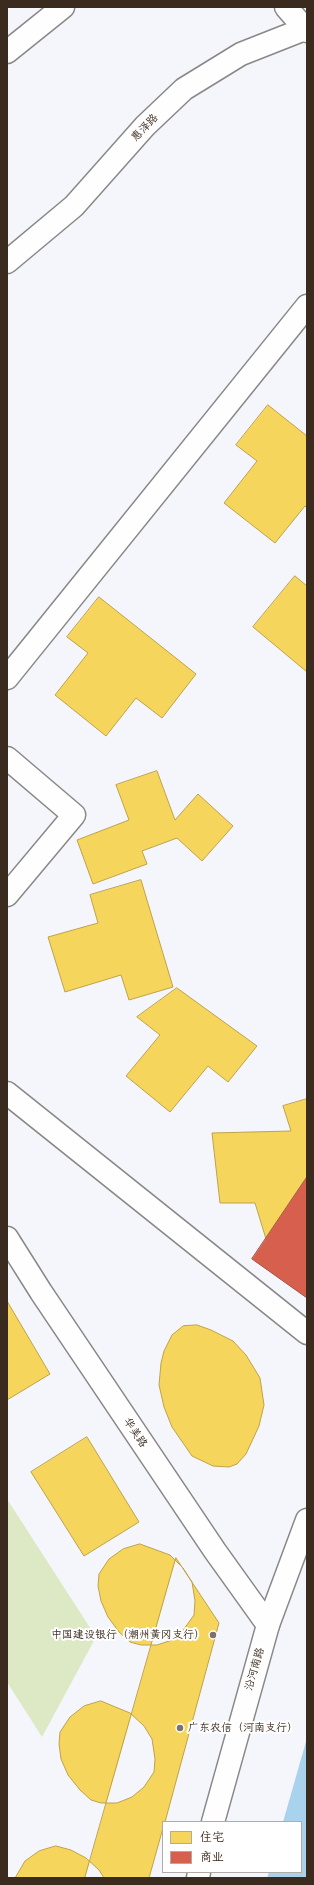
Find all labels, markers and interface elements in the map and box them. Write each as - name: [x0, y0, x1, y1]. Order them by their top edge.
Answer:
- street label: 惠泽路: [129, 112, 161, 144]
- street label: 华美路: [120, 1416, 150, 1450]
- place label: 中国建设银行（潮州黄冈支行）: [51, 1628, 205, 1642]
- marker: 中国建设银行（潮州黄冈支行）: [208, 1630, 218, 1640]
- street label: 沿河南路: [243, 1646, 267, 1692]
- place label: 广东农信（河南支行）: [188, 1721, 298, 1735]
- marker: 广东农信（河南支行）: [175, 1723, 185, 1733]
- legend: [162, 1821, 302, 1873]
- text: 住宅: [200, 1830, 224, 1845]
- text: 商业: [200, 1850, 224, 1865]

